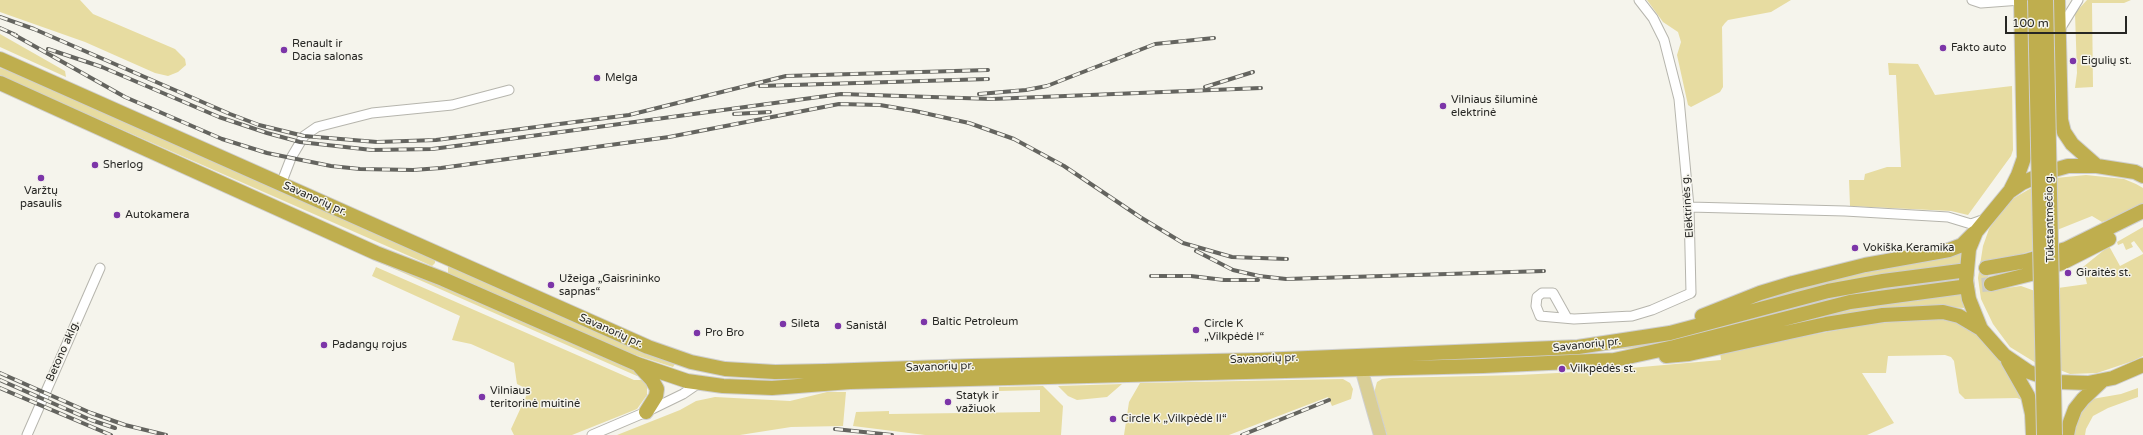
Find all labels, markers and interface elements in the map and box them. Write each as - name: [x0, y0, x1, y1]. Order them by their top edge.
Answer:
- scale bar: [2007, 8, 2129, 34]
- text: 100 m: [2012, 16, 2049, 30]
- place label: Renault ir Dacia salonas: [292, 37, 363, 63]
- place label: Fakto auto: [1951, 41, 2006, 55]
- marker: Fakto auto: [1938, 43, 1948, 53]
- marker: Renault ir Dacia salonas: [279, 45, 289, 55]
- place label: Eigulių st.: [2081, 54, 2132, 68]
- marker: Eigulių st.: [2068, 56, 2078, 66]
- place label: Melga: [605, 71, 638, 85]
- marker: Melga: [592, 73, 602, 83]
- place label: Vilniaus šiluminė elektrinė: [1451, 93, 1538, 119]
- marker: Vilniaus šiluminė elektrinė: [1438, 101, 1448, 111]
- place label: Sherlog: [103, 158, 143, 172]
- marker: Sherlog: [90, 160, 100, 170]
- marker: Varžtų pasaulis: [36, 173, 46, 183]
- street label: Tūkstantmečio g.: [2043, 173, 2057, 263]
- street label: Elektrinės g.: [1679, 174, 1697, 238]
- street label: Savanorių pr.: [281, 179, 349, 219]
- place label: Varžtų pasaulis: [20, 184, 62, 210]
- place label: Autokamera: [125, 208, 189, 222]
- marker: Autokamera: [112, 210, 122, 220]
- place label: Vokiška Keramika: [1863, 241, 1955, 255]
- marker: Vokiška Keramika: [1850, 243, 1860, 253]
- place label: Giraitės st.: [2076, 266, 2131, 280]
- marker: Giraitės st.: [2063, 268, 2073, 278]
- place label: Užeiga „Gaisrininko sapnas“: [559, 272, 661, 298]
- marker: Užeiga „Gaisrininko sapnas“: [546, 280, 556, 290]
- street label: Savanorių pr.: [577, 311, 645, 351]
- place label: Baltic Petroleum: [932, 315, 1018, 329]
- place label: Sileta: [791, 317, 820, 331]
- marker: Baltic Petroleum: [919, 317, 929, 327]
- place label: Circle K „Vilkpėdė I“: [1204, 317, 1264, 343]
- street label: Betono aklg.: [44, 318, 82, 384]
- marker: Sileta: [778, 319, 788, 329]
- place label: Sanistål: [846, 319, 887, 333]
- marker: Sanistål: [833, 321, 843, 331]
- marker: Circle K „Vilkpėdė I“: [1191, 325, 1201, 335]
- place label: Pro Bro: [705, 326, 744, 340]
- marker: Pro Bro: [692, 328, 702, 338]
- street label: Savanorių pr.: [1552, 335, 1622, 355]
- place label: Padangų rojus: [332, 338, 407, 352]
- marker: Padangų rojus: [319, 340, 329, 350]
- street label: Savanorių pr.: [1230, 351, 1298, 367]
- street label: Savanorių pr.: [906, 359, 974, 375]
- place label: Vilkpėdės st.: [1570, 362, 1636, 376]
- marker: Vilkpėdės st.: [1557, 364, 1567, 374]
- place label: Vilniaus teritorinė muitinė: [490, 384, 580, 410]
- place label: Statyk ir važiuok: [956, 389, 999, 415]
- marker: Vilniaus teritorinė muitinė: [477, 392, 487, 402]
- marker: Statyk ir važiuok: [943, 397, 953, 407]
- place label: Circle K „Vilkpėdė II“: [1121, 412, 1227, 426]
- marker: Circle K „Vilkpėdė II“: [1108, 414, 1118, 424]

